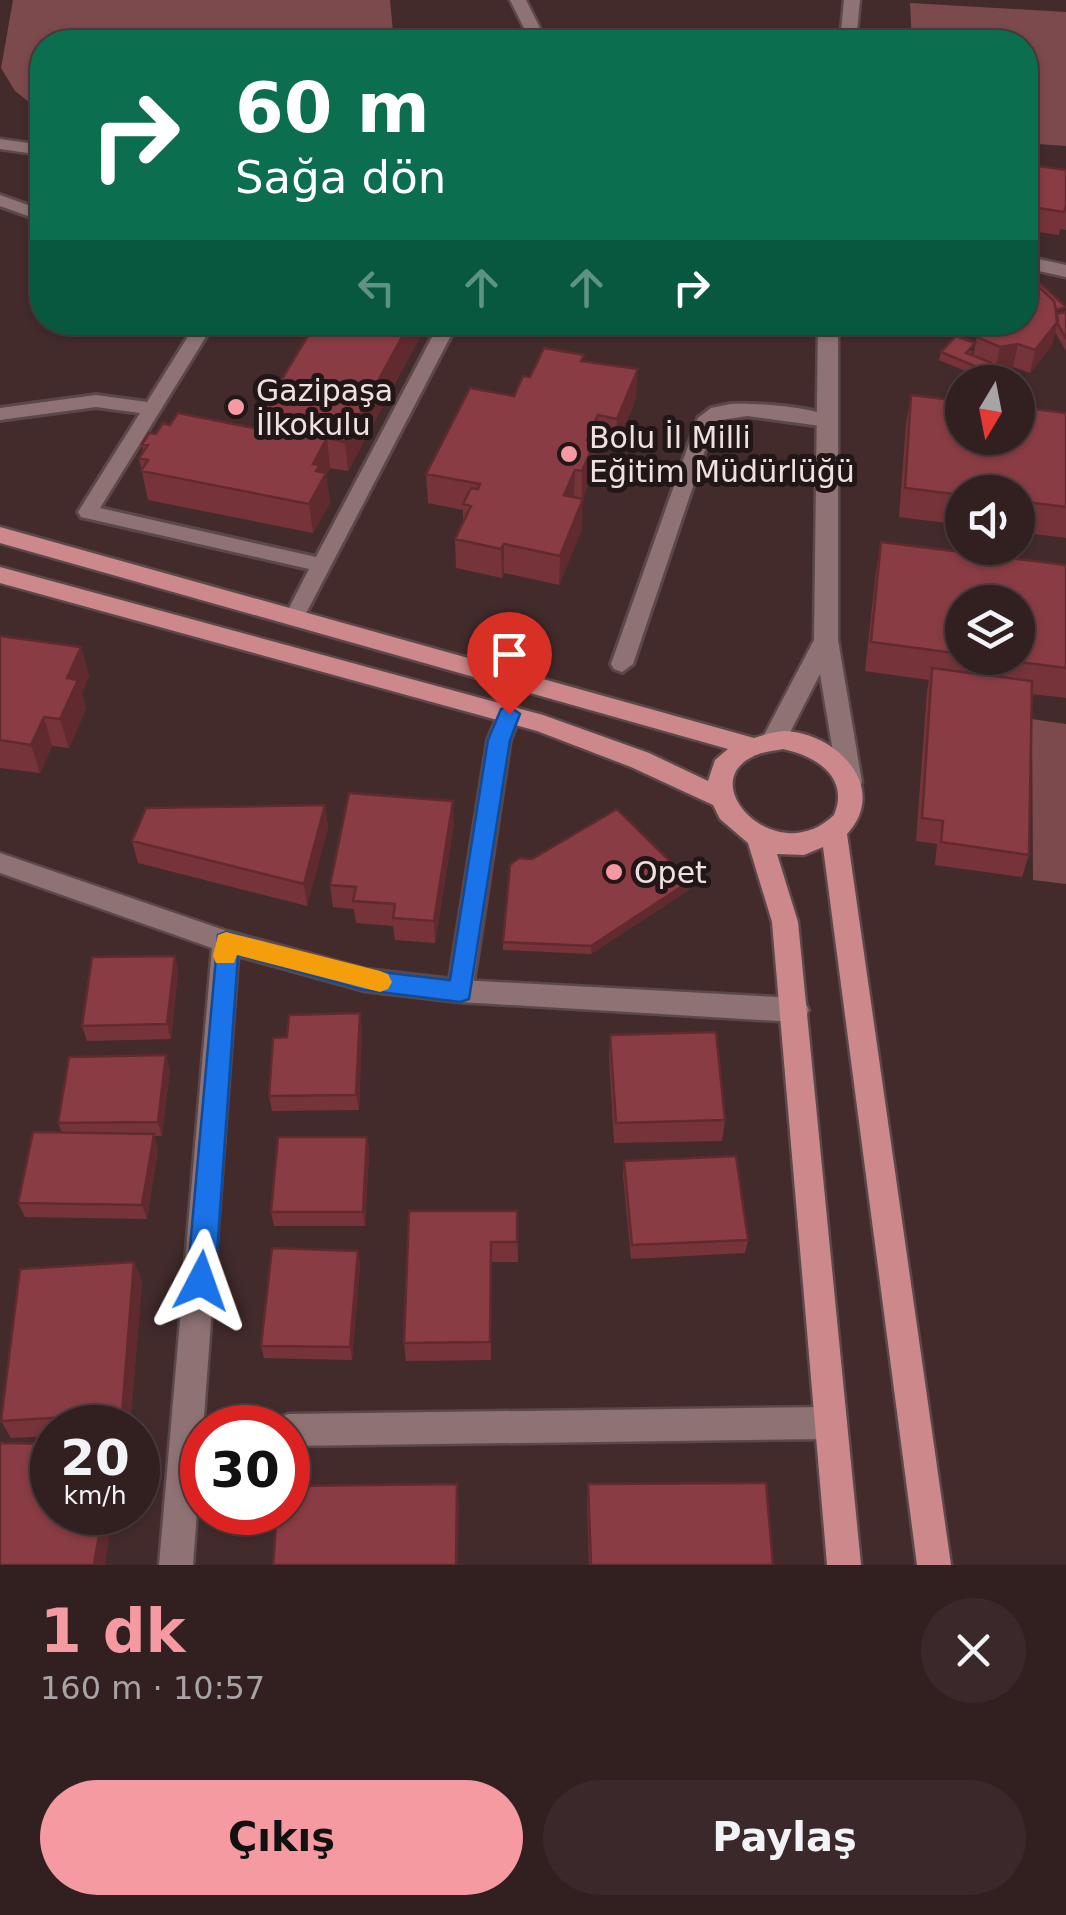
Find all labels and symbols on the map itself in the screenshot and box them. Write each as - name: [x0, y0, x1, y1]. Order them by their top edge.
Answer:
- north arrow: [945, 365, 1035, 455]
- place label: Gazipaşa İlkokulu: [256, 373, 393, 442]
- marker: Gazipaşa İlkokulu: [225, 396, 247, 418]
- place label: Bolu İl Milli Eğitim Müdürlüğü: [589, 420, 855, 489]
- marker: Bolu İl Milli Eğitim Müdürlüğü: [558, 443, 580, 465]
- pin: [467, 612, 552, 715]
- place label: Opet: [634, 855, 707, 890]
- marker: Opet: [603, 861, 625, 883]
- position arrow: [149, 1229, 253, 1333]
- speed limit sign: 30: [180, 1405, 310, 1535]

